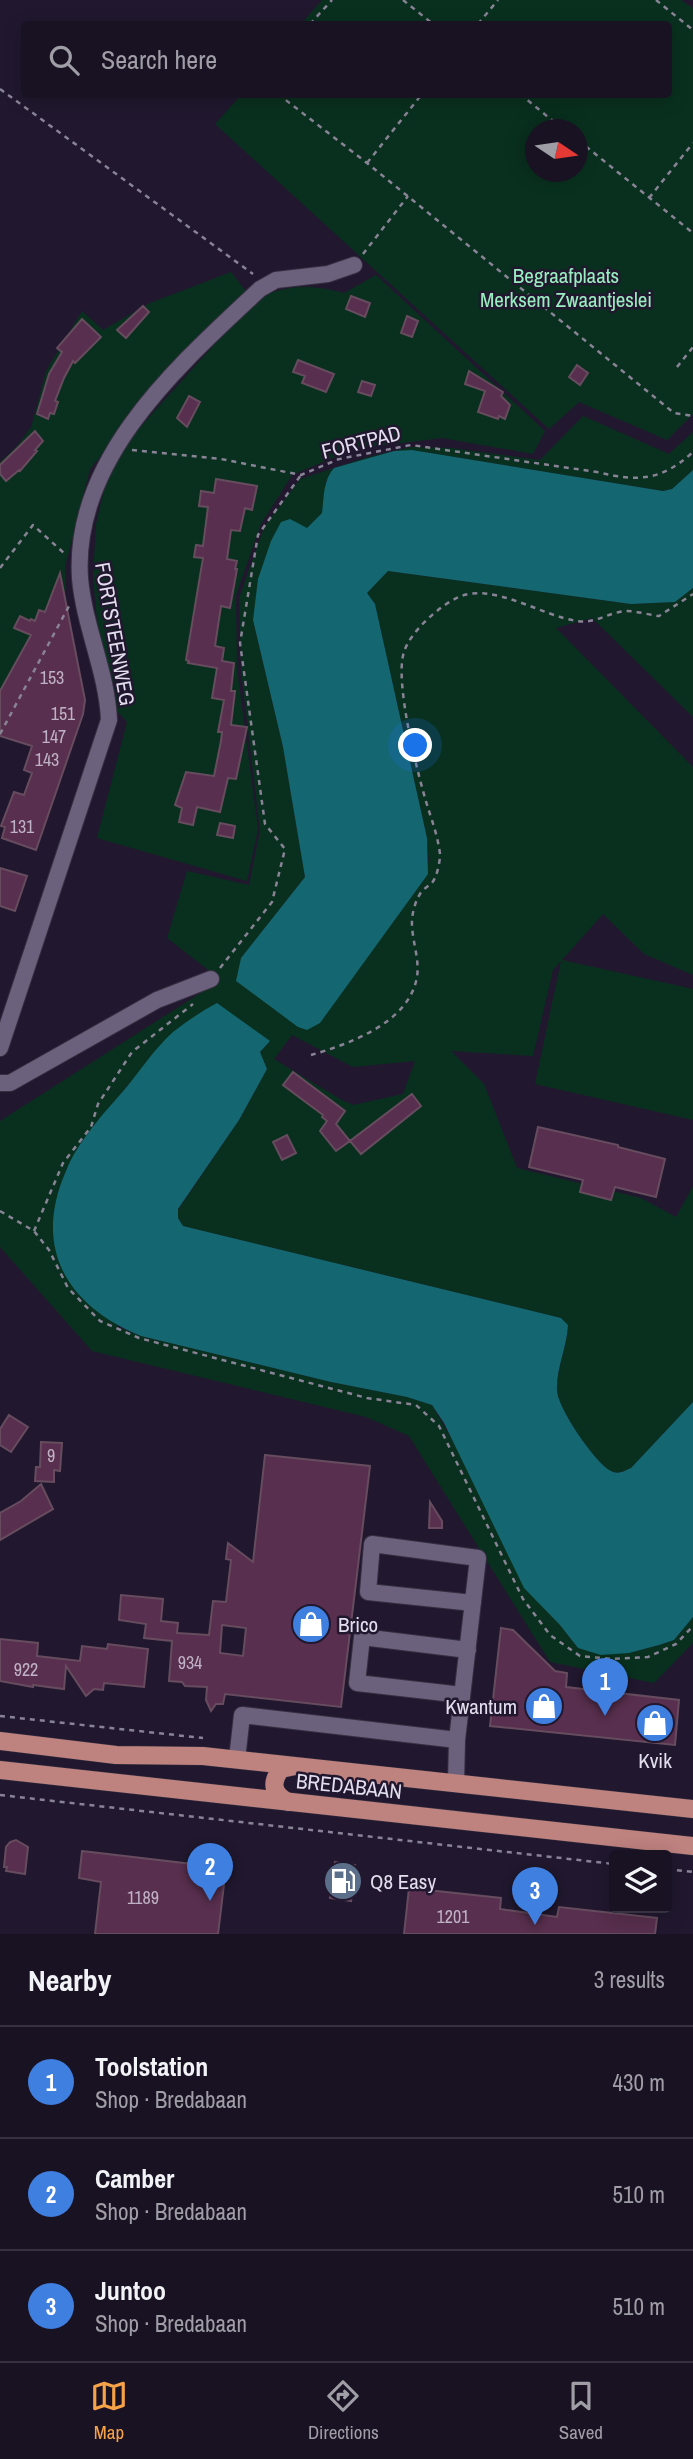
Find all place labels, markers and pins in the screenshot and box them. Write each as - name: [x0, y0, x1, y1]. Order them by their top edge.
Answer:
- shop icon: Brico: [290, 1603, 332, 1645]
- place label: Brico: [338, 1610, 378, 1639]
- pin: 1: [582, 1658, 628, 1716]
- shop icon: Kwantum: [523, 1685, 565, 1727]
- place label: Kwantum: [445, 1692, 517, 1721]
- shop icon: Kvik: [634, 1702, 676, 1744]
- place label: Kvik: [638, 1746, 672, 1775]
- pin: 2: [187, 1843, 233, 1901]
- fuel station icon: Q8 Easy: [322, 1860, 364, 1902]
- place label: Q8 Easy: [370, 1867, 436, 1896]
- pin: 3: [512, 1867, 558, 1925]

